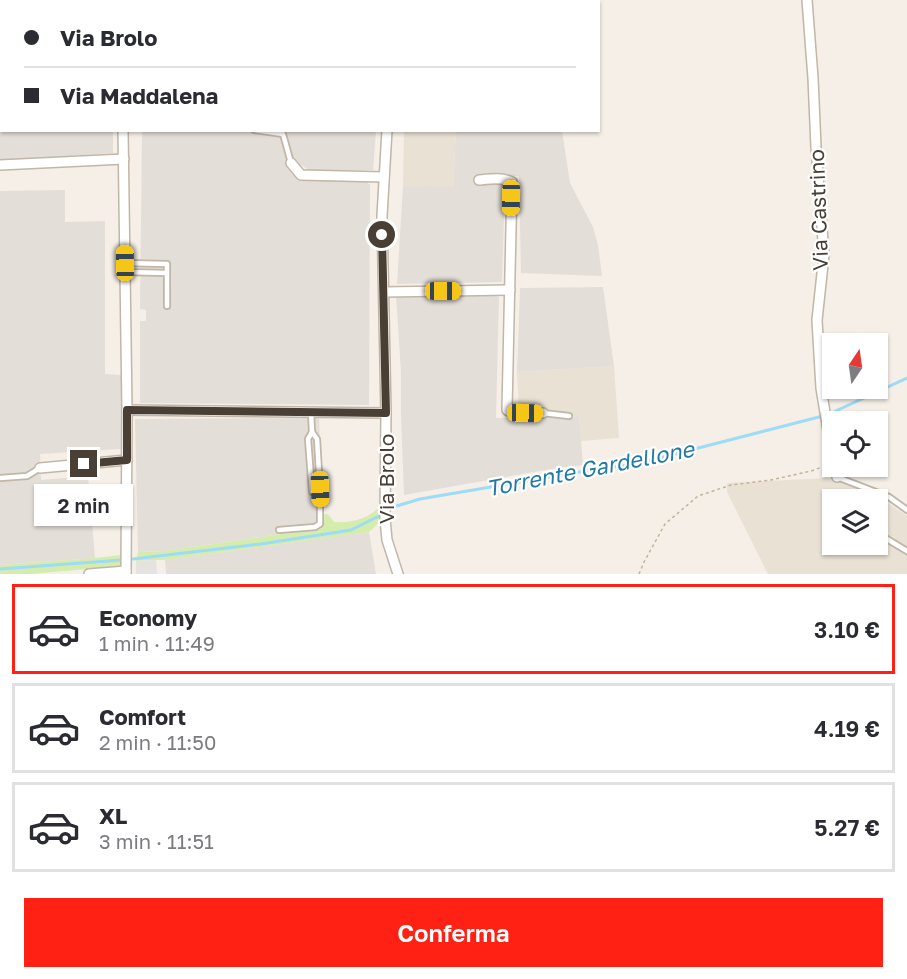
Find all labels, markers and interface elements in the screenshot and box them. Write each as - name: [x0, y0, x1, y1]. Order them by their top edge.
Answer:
- text: Via Brolo: [60, 24, 157, 51]
- text: Via Maddalena: [60, 82, 218, 109]
- street label: Via Castrino: [803, 149, 833, 271]
- car: [502, 180, 520, 216]
- route start: [368, 221, 395, 248]
- car: [116, 245, 134, 281]
- car: [425, 282, 461, 300]
- north arrow: [822, 333, 888, 399]
- map controls: [822, 333, 888, 555]
- car: [507, 404, 543, 422]
- button: locate: [822, 411, 888, 477]
- street label: Via Brolo: [373, 434, 399, 524]
- water label: Torrente Gardellone: [484, 434, 698, 501]
- route end: [70, 450, 97, 477]
- car: [310, 471, 330, 507]
- callout: 2 min: [34, 485, 134, 527]
- button: layers: [822, 489, 888, 555]
- text: 2 min: [58, 493, 110, 517]
- icon: car: [27, 602, 81, 656]
- text: Economy: [99, 604, 197, 631]
- text: 3.10 €: [814, 616, 880, 643]
- text: 1 min · 11:49: [99, 631, 215, 655]
- icon: car: [27, 701, 81, 755]
- text: Comfort: [99, 703, 186, 730]
- text: 4.19 €: [814, 715, 880, 742]
- text: 2 min · 11:50: [99, 730, 216, 754]
- icon: car: [27, 800, 81, 854]
- text: XL: [99, 802, 127, 829]
- text: 5.27 €: [814, 814, 880, 841]
- text: 3 min · 11:51: [99, 829, 214, 853]
- button: Conferma: [24, 898, 883, 967]

